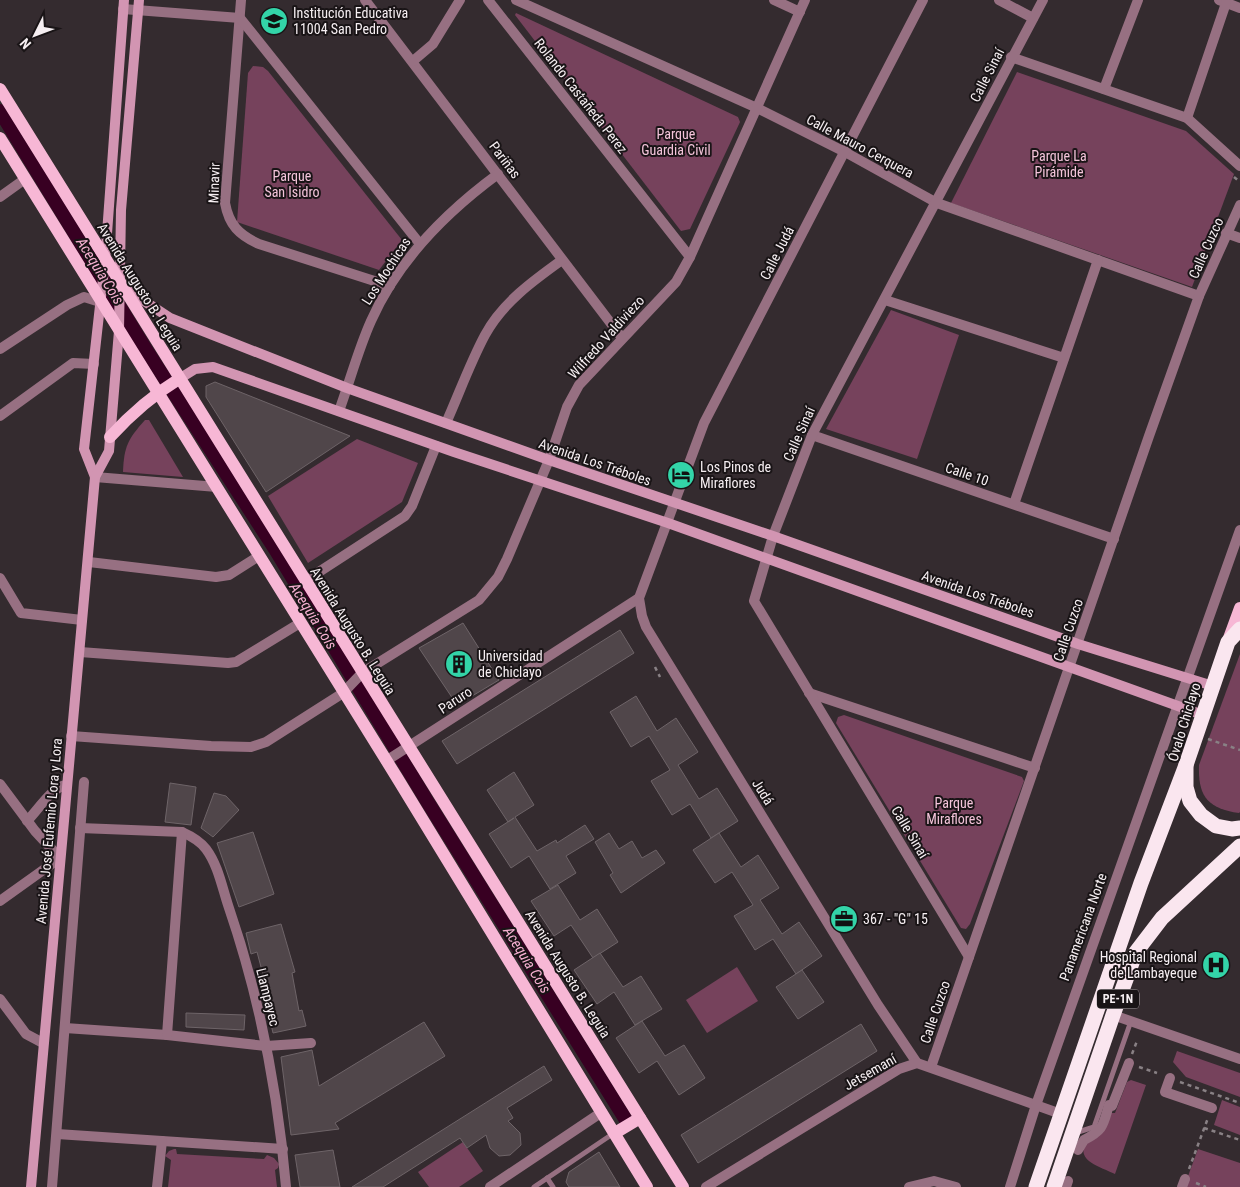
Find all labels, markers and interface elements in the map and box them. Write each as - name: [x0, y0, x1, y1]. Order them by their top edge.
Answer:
- place label: Institución Educativa 11004 San Pedro: [293, 5, 408, 37]
- school or university icon: Institución Educativa 11004 San Pedro: [259, 6, 289, 36]
- north arrow: [10, 10, 60, 60]
- text: N: [17, 35, 34, 52]
- street label: Rolando Castañeda Perez: [531, 35, 631, 157]
- street label: Calle Sinaí: [967, 45, 1008, 105]
- street label: Calle Mauro Cerquera: [804, 111, 916, 181]
- park label: Parque Guardia Civil: [641, 126, 711, 158]
- street label: Pariñas: [486, 139, 524, 181]
- park label: Parque La Pirámide: [1031, 148, 1087, 180]
- street label: Minavir: [205, 162, 223, 204]
- park label: Parque San Isidro: [264, 168, 320, 200]
- street label: Calle Cuzco: [1185, 215, 1227, 281]
- street label: Avenida Augusto B. Leguia: [94, 220, 186, 354]
- street label: Calle Judá: [757, 224, 797, 282]
- water label: Acequia Cois: [72, 233, 128, 308]
- street label: Los Mochicas: [358, 234, 414, 308]
- street label: Wilfredo Valdiviezo: [565, 292, 647, 382]
- street label: Calle Sinaí: [780, 404, 818, 464]
- street label: Avenida Los Tréboles: [537, 435, 653, 489]
- place label: Los Pinos de Miraflores: [700, 459, 772, 491]
- street label: Calle 10: [943, 459, 991, 489]
- hotel icon: Los Pinos de Miraflores: [666, 460, 696, 490]
- street label: Avenida Augusto B. Leguia: [307, 564, 399, 698]
- street label: Avenida Los Tréboles: [920, 567, 1036, 621]
- water label: Acequia Cois: [285, 578, 341, 653]
- street label: Calle Cuzco: [1050, 597, 1086, 663]
- place label: Universidad de Chiclayo: [478, 648, 543, 680]
- building icon: Universidad de Chiclayo: [444, 649, 474, 679]
- street label: Óvalo Chiclayo: [1163, 680, 1204, 763]
- street label: Paruro: [435, 683, 475, 717]
- street label: Avenida José Eufemio Lora y Lora: [33, 737, 65, 925]
- street label: Judá: [749, 776, 777, 808]
- park label: Parque Miraflores: [926, 795, 982, 827]
- street label: Calle Sinaí: [888, 803, 932, 862]
- street label: Panamericana Norte: [1056, 871, 1110, 983]
- office icon: 367 - "G" 15: [829, 904, 859, 934]
- street label: Avenida Augusto B. Leguia: [522, 907, 614, 1041]
- place label: 367 - "G" 15: [863, 911, 928, 927]
- water label: Acequia Cois: [499, 922, 555, 997]
- place label: Hospital Regional de Lambayeque: [1100, 949, 1197, 981]
- hospital icon: Hospital Regional de Lambayeque: [1201, 950, 1231, 980]
- street label: Llampayec: [253, 966, 283, 1028]
- street label: Calle Cuzco: [917, 979, 953, 1045]
- road number: PE-1N: [1097, 990, 1139, 1009]
- street label: Jetsemaní: [841, 1050, 900, 1093]

